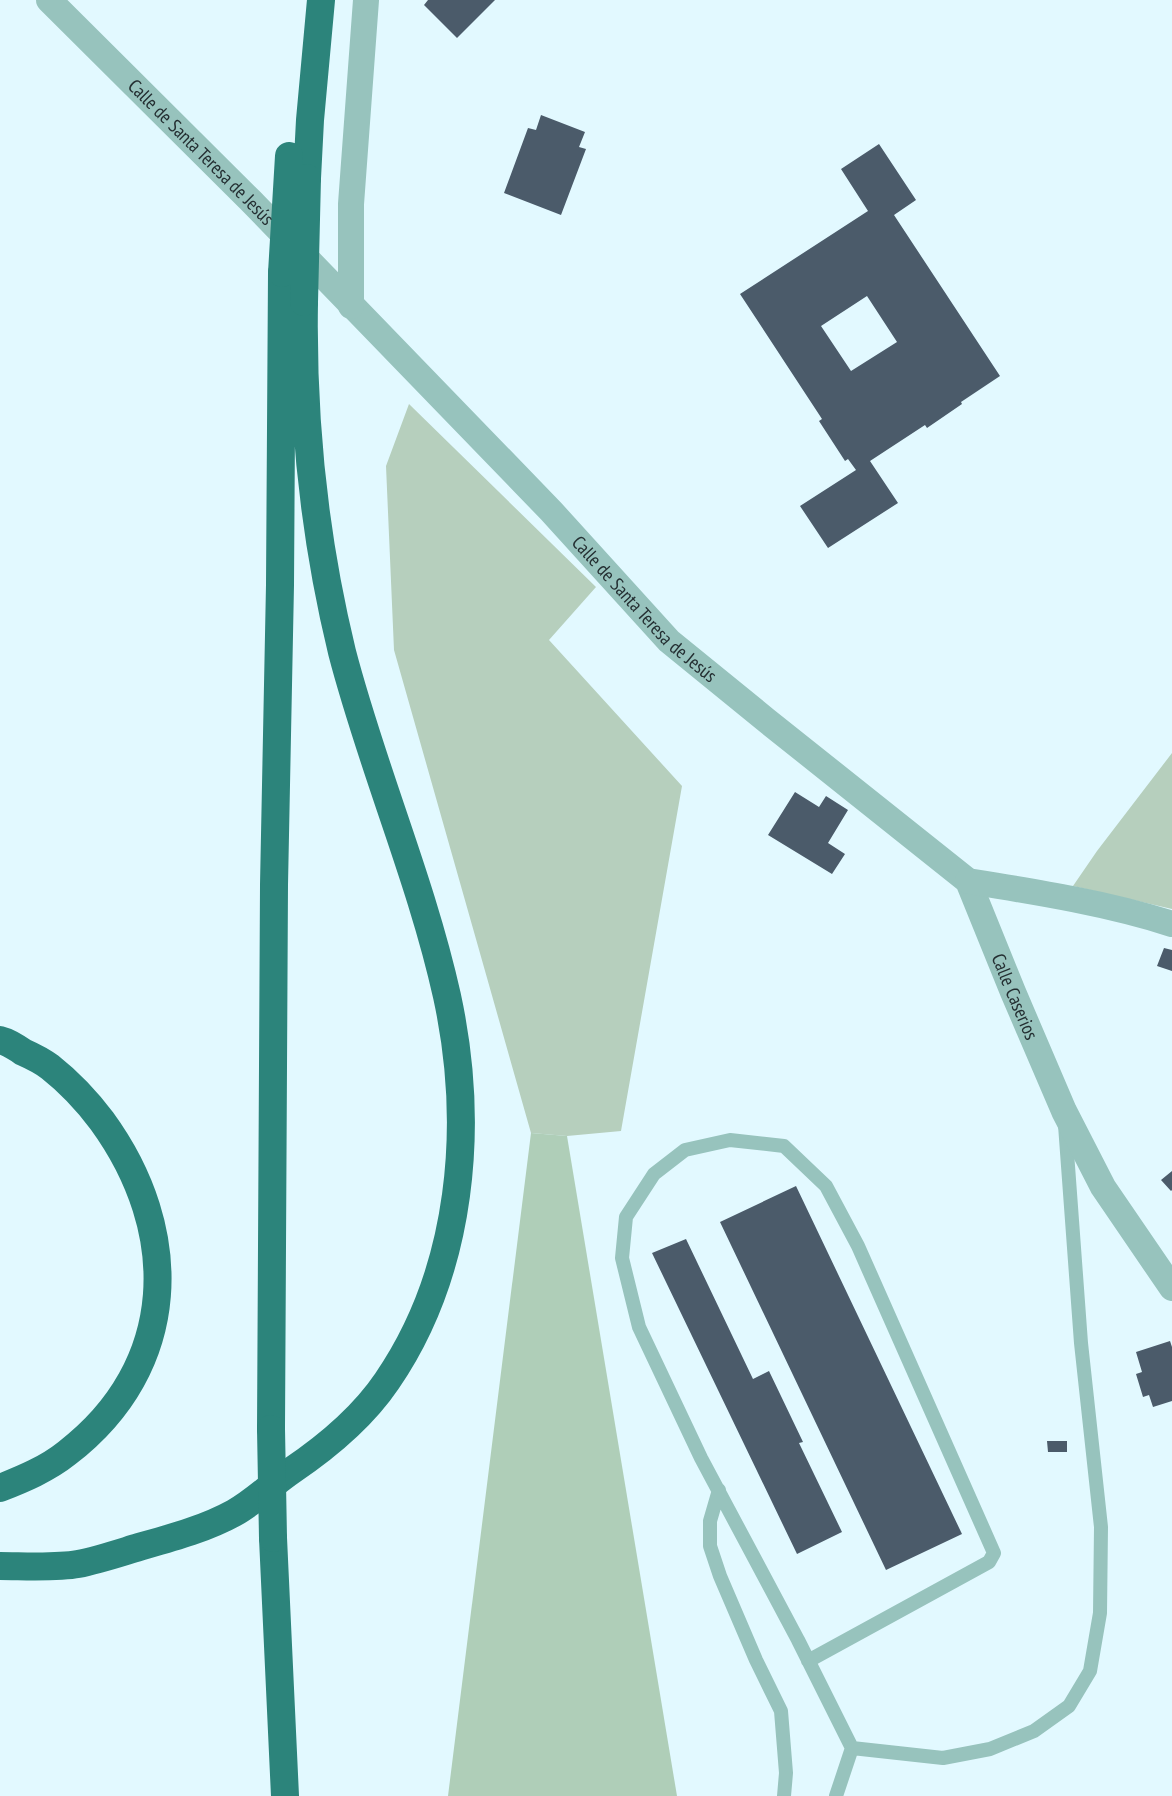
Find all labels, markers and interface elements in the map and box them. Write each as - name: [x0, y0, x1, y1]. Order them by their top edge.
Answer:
- street label: Calle de Santa Teresa de Jesús: [123, 74, 279, 230]
- street label: Calle de Santa Teresa de Jesús: [567, 531, 722, 687]
- street label: Calle Caserios: [987, 950, 1044, 1043]

